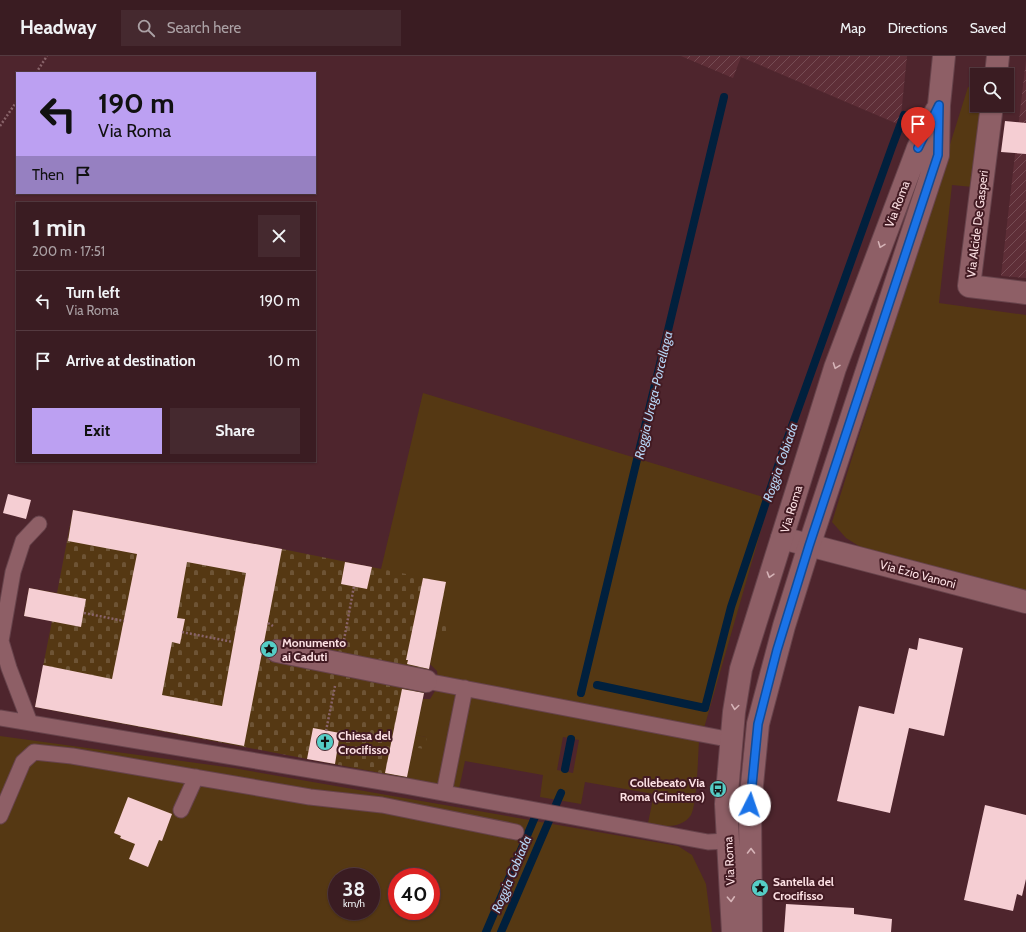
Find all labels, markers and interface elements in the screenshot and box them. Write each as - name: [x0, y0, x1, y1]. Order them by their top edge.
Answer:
- search box: [121, 10, 401, 46]
- text: Headway: [20, 16, 97, 39]
- icon: search: [135, 17, 157, 39]
- text: Search here: [167, 19, 241, 37]
- text: Map: [840, 19, 866, 37]
- text: Directions: [888, 19, 948, 37]
- text: Saved: [970, 19, 1006, 37]
- map controls: [970, 68, 1014, 112]
- button: search: [970, 68, 1014, 112]
- text: 190 m: [98, 86, 174, 120]
- icon: left: [32, 88, 84, 140]
- pin: [901, 107, 935, 148]
- icon: arrive: [907, 113, 929, 135]
- text: Via Roma: [98, 120, 171, 142]
- icon: arrive: [72, 164, 94, 186]
- text: Then: [32, 166, 64, 184]
- street label: Via Alcide De Gasperi: [963, 170, 991, 278]
- street label: Via Roma: [881, 178, 913, 229]
- text: 1 min: [32, 213, 86, 242]
- button: close: [258, 215, 300, 257]
- one-way arrow: [878, 241, 886, 248]
- text: 200 m · 17:51: [32, 243, 105, 259]
- text: Turn left: [66, 284, 120, 302]
- icon: left: [32, 290, 54, 312]
- text: 190 m: [260, 292, 300, 310]
- text: Via Roma: [66, 302, 119, 318]
- water label: Roggia Uraga-Porcellaga: [630, 330, 676, 460]
- icon: arrive: [32, 350, 54, 372]
- text: Arrive at destination: [66, 352, 196, 370]
- text: 10 m: [268, 352, 300, 370]
- one-way arrow: [832, 363, 840, 370]
- button: Exit: [32, 408, 162, 454]
- button: Share: [170, 408, 300, 454]
- water label: Roggia Cobiada: [759, 420, 801, 504]
- street label: Via Roma: [777, 483, 805, 535]
- street label: Via Ezio Vanoni: [878, 557, 958, 591]
- one-way arrow: [766, 571, 775, 578]
- place label: Monumento ai Caduti: [282, 635, 346, 664]
- place icon: Monumento ai Caduti: [259, 639, 279, 659]
- one-way arrow: [731, 704, 740, 710]
- place label: Chiesa del Crocifisso: [338, 728, 391, 757]
- church icon: Chiesa del Crocifisso: [315, 732, 335, 752]
- place label: Collebeato Via Roma (Cimitero): [620, 775, 705, 804]
- bus stop icon: Collebeato Via Roma (Cimitero): [708, 779, 728, 799]
- position arrow: [729, 784, 771, 826]
- water label: Roggia Cobiada: [488, 833, 534, 915]
- street label: Via Roma: [720, 836, 738, 886]
- one-way arrow: [747, 848, 755, 854]
- speed limit sign: 40: [388, 868, 440, 920]
- place label: Santella del Crocifisso: [773, 874, 834, 903]
- text: 38: [343, 877, 365, 901]
- place icon: Santella del Crocifisso: [750, 878, 770, 898]
- one-way arrow: [727, 896, 735, 902]
- text: km/h: [343, 897, 365, 910]

